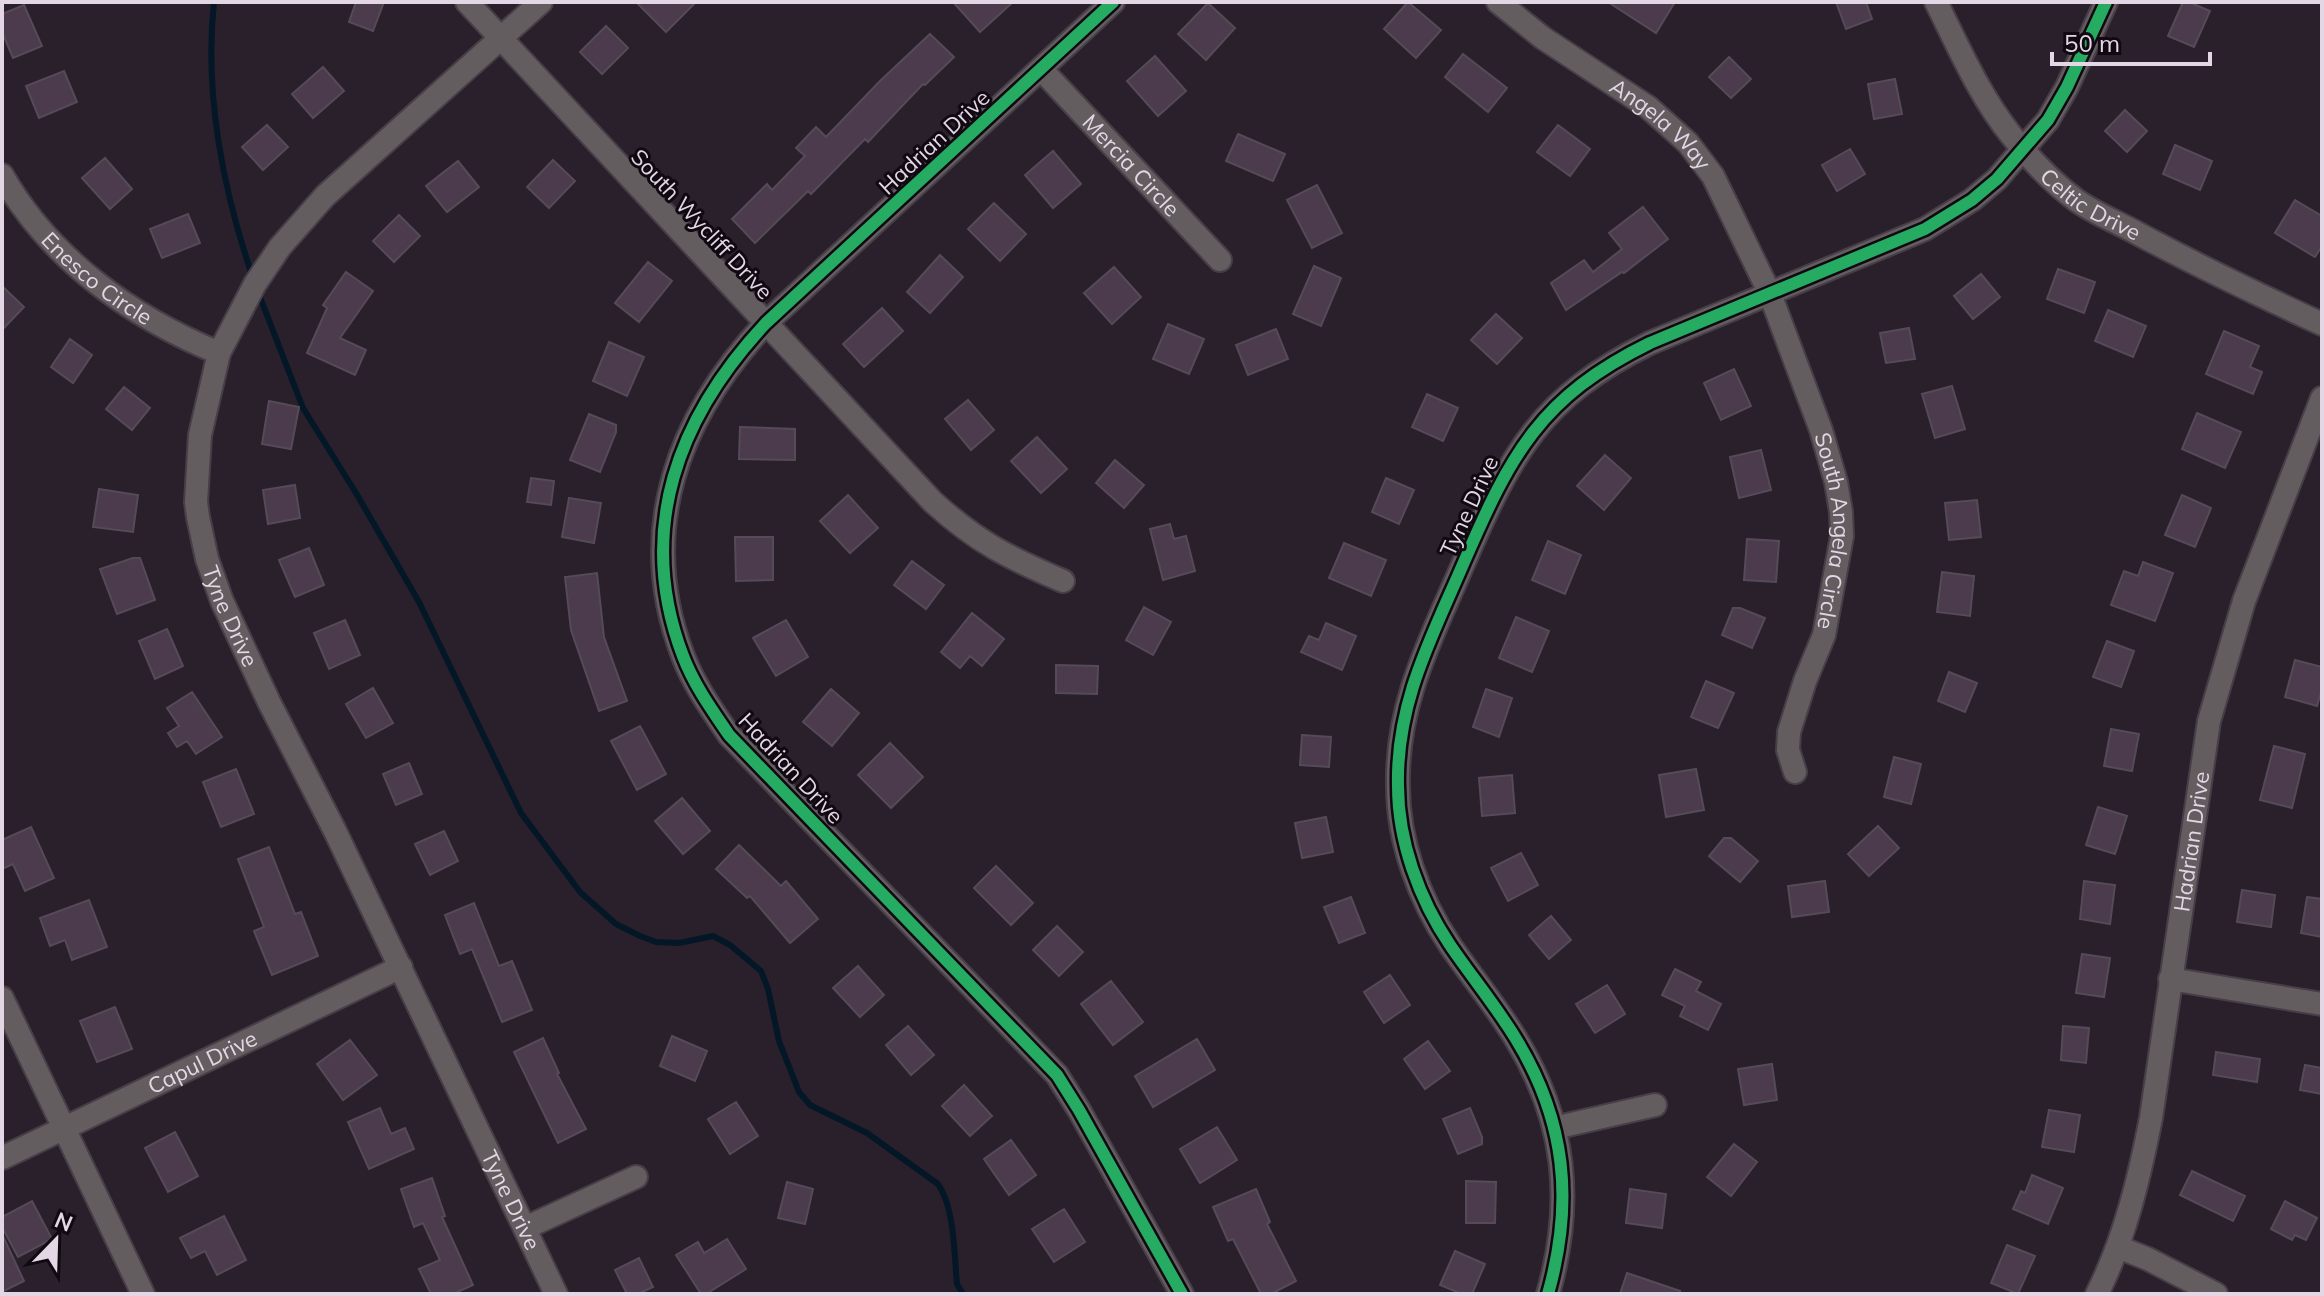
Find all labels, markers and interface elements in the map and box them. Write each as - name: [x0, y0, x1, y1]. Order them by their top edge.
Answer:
- scale bar: [2052, 16, 2210, 66]
- text: 50 m: [2064, 28, 2120, 58]
- street label: Angela Way: [1605, 72, 1718, 176]
- street label: Hadrian Drive: [873, 84, 995, 200]
- street label: Mercia Circle: [1077, 108, 1186, 222]
- street label: South Wycliff Drive: [625, 143, 779, 305]
- street label: Celtic Drive: [2034, 162, 2146, 247]
- street label: Enesco Circle: [36, 226, 157, 331]
- street label: South Angela Circle: [1808, 429, 1856, 632]
- street label: Tyne Drive: [1434, 451, 1504, 561]
- street label: Tyne Drive: [197, 562, 265, 671]
- street label: Hadrian Drive: [733, 707, 849, 829]
- street label: Hadrian Drive: [2167, 770, 2215, 914]
- street label: Capul Drive: [143, 1024, 261, 1100]
- street label: Tyne Drive: [475, 1146, 547, 1254]
- north arrow: [16, 1200, 96, 1280]
- text: N: [51, 1205, 77, 1238]

